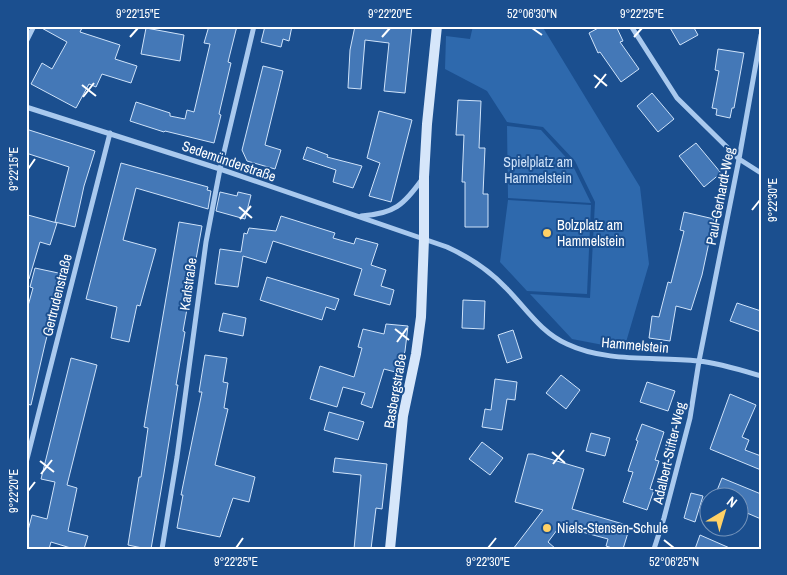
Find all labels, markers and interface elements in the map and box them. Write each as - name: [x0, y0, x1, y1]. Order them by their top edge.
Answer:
- text: 9°22'15"E: [116, 6, 160, 22]
- text: 9°22'20"E: [368, 6, 412, 22]
- text: 52°06'30"N: [507, 6, 557, 22]
- text: 9°22'25"E: [620, 6, 664, 22]
- street label: Sedemünderstraße: [180, 136, 278, 186]
- street label: Paul-Gerhardt-Weg: [702, 145, 738, 246]
- text: 9°22'15"E: [6, 147, 22, 191]
- park label: Spielplatz am Hammelstein: [503, 153, 573, 187]
- text: 9°22'30"E: [765, 178, 781, 222]
- place label: Bolzplatz am Hammelstein: [557, 216, 625, 250]
- marker: Bolzplatz am Hammelstein: [541, 227, 553, 239]
- street label: Gertrudenstraße: [38, 252, 76, 338]
- street label: Karlstraße: [175, 257, 201, 311]
- street label: Hammelstein: [601, 333, 669, 357]
- street label: Basbergstraße: [380, 352, 410, 430]
- street label: Adalbert-Stifter-Weg: [648, 400, 690, 507]
- text: 9°22'20"E: [6, 469, 22, 513]
- north arrow: [700, 488, 750, 538]
- text: N: [723, 492, 741, 511]
- place label: Niels-Stensen-Schule: [557, 519, 668, 537]
- marker: Niels-Stensen-Schule: [541, 522, 553, 534]
- text: 9°22'25"E: [214, 554, 258, 570]
- text: 9°22'30"E: [466, 554, 510, 570]
- text: 52°06'25"N: [649, 554, 699, 570]

